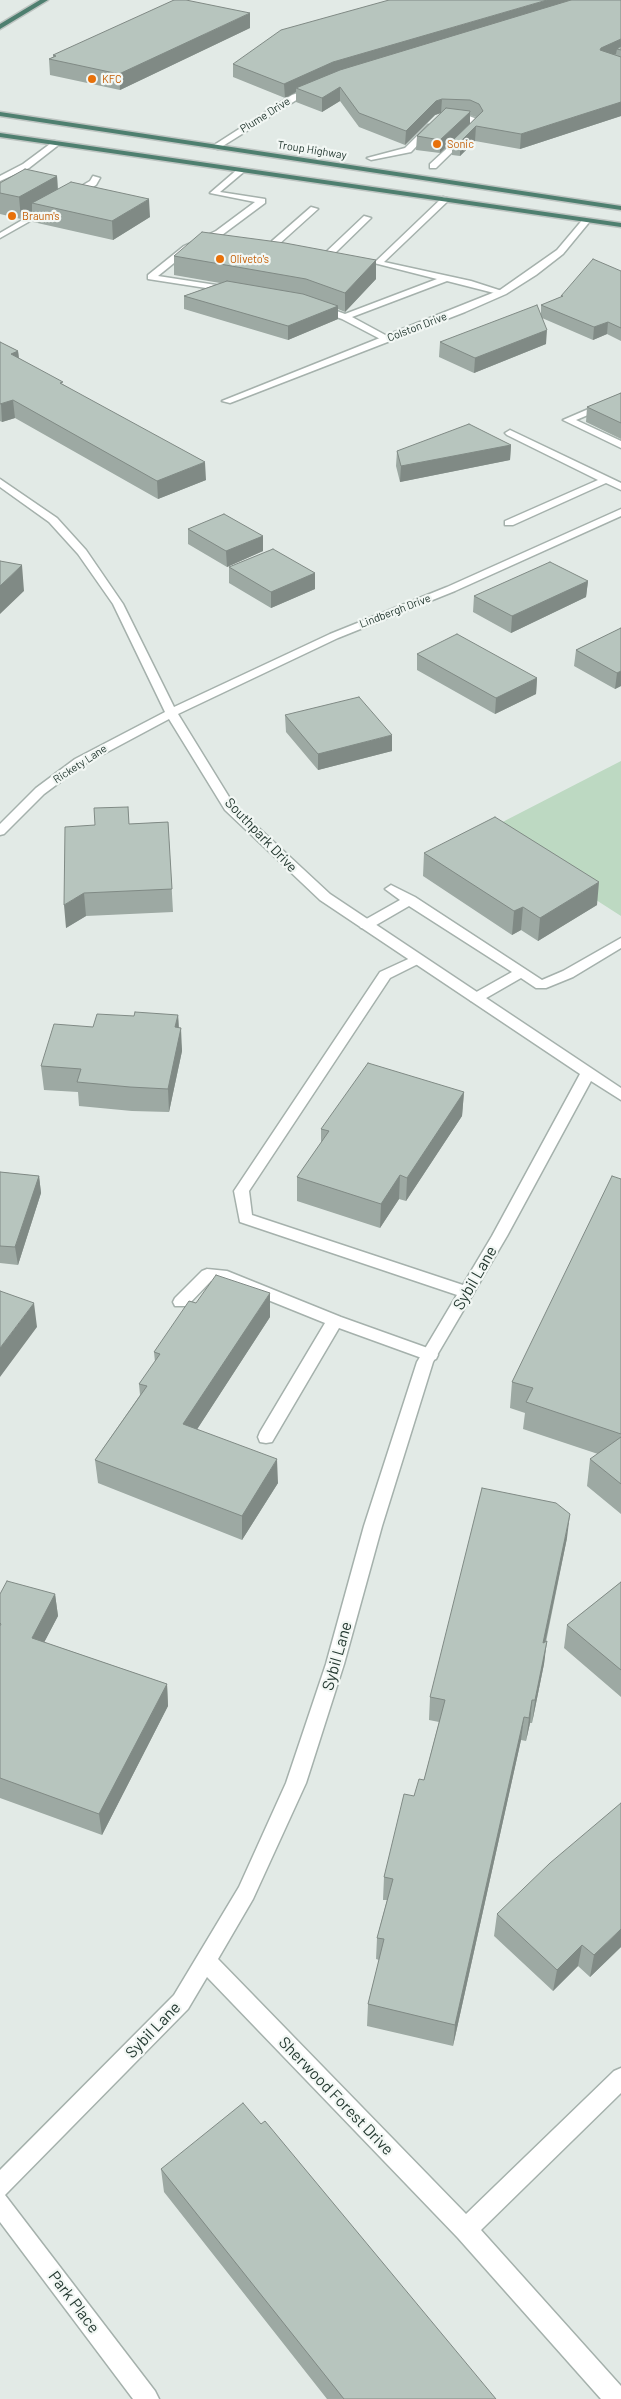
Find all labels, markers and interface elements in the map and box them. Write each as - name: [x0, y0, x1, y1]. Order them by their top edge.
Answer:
- place label: KFC: [102, 72, 122, 86]
- marker: KFC: [86, 73, 98, 85]
- street label: Plume Drive: [238, 94, 292, 136]
- place label: Sonic: [447, 137, 474, 151]
- street label: Troup Highway: [276, 138, 348, 162]
- marker: Sonic: [431, 138, 443, 150]
- place label: Braum's: [22, 209, 60, 223]
- marker: Braum's: [6, 210, 18, 222]
- place label: Oliveto's: [230, 252, 269, 266]
- marker: Oliveto's: [214, 253, 226, 265]
- street label: Colston Drive: [385, 310, 449, 344]
- street label: Lindbergh Drive: [358, 591, 432, 631]
- street label: Rickety Lane: [51, 742, 109, 786]
- street label: Southpark Drive: [221, 794, 301, 876]
- street label: Sybil Lane: [449, 1243, 501, 1313]
- street label: Sybil Lane: [318, 1619, 356, 1693]
- street label: Sybil Lane: [122, 1998, 184, 2062]
- street label: Sherwood Forest Drive: [275, 2033, 397, 2159]
- street label: Park Place: [44, 2267, 104, 2337]

